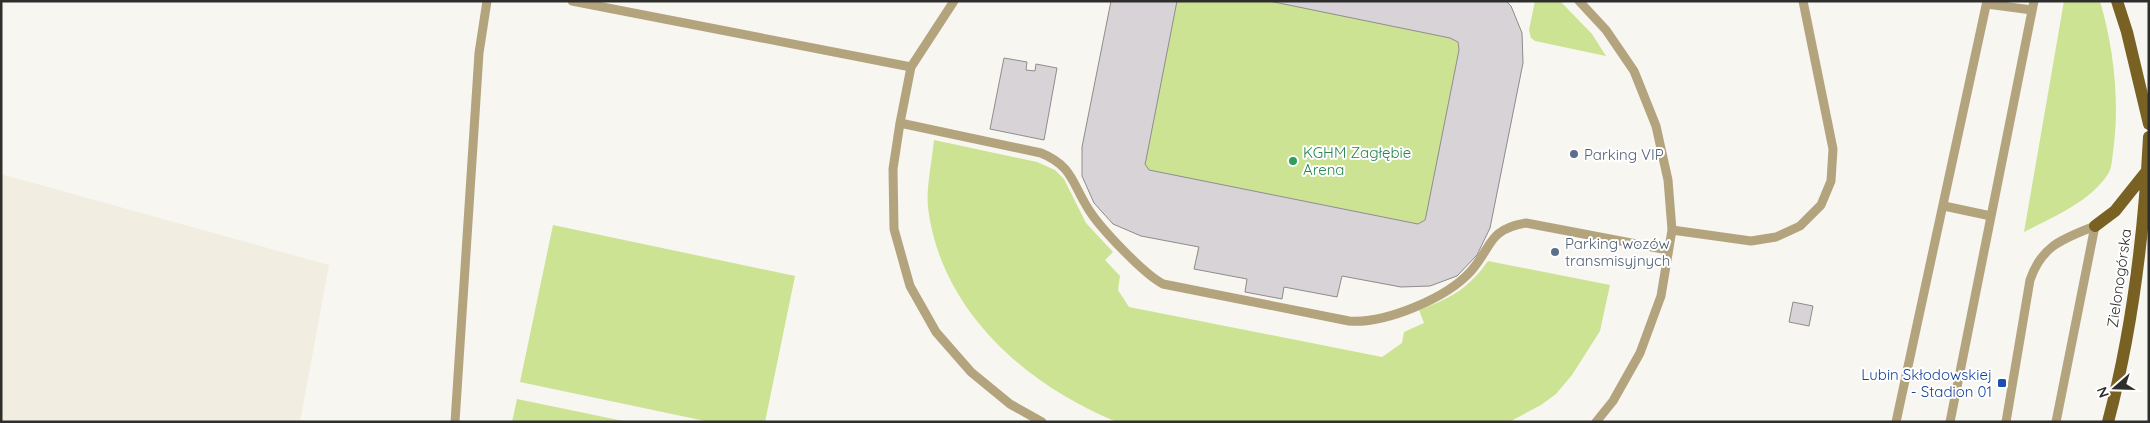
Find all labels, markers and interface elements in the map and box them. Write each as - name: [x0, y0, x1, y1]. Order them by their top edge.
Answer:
- place label: KGHM Zagłębie Arena: [1303, 143, 1411, 179]
- place label: Parking VIP: [1584, 145, 1664, 164]
- marker: Parking VIP: [1568, 148, 1580, 160]
- marker: KGHM Zagłębie Arena: [1287, 155, 1299, 167]
- street label: Zielonogórska: [2103, 227, 2135, 329]
- place label: Parking wozów transmisyjnych: [1565, 234, 1670, 270]
- marker: Parking wozów transmisyjnych: [1549, 246, 1561, 258]
- north arrow: [2090, 363, 2140, 413]
- place label: Lubin Skłodowskiej - Stadion 01: [1861, 365, 1992, 401]
- marker: Lubin Skłodowskiej - Stadion 01: [1996, 377, 2008, 389]
- text: N: [2093, 385, 2113, 400]

